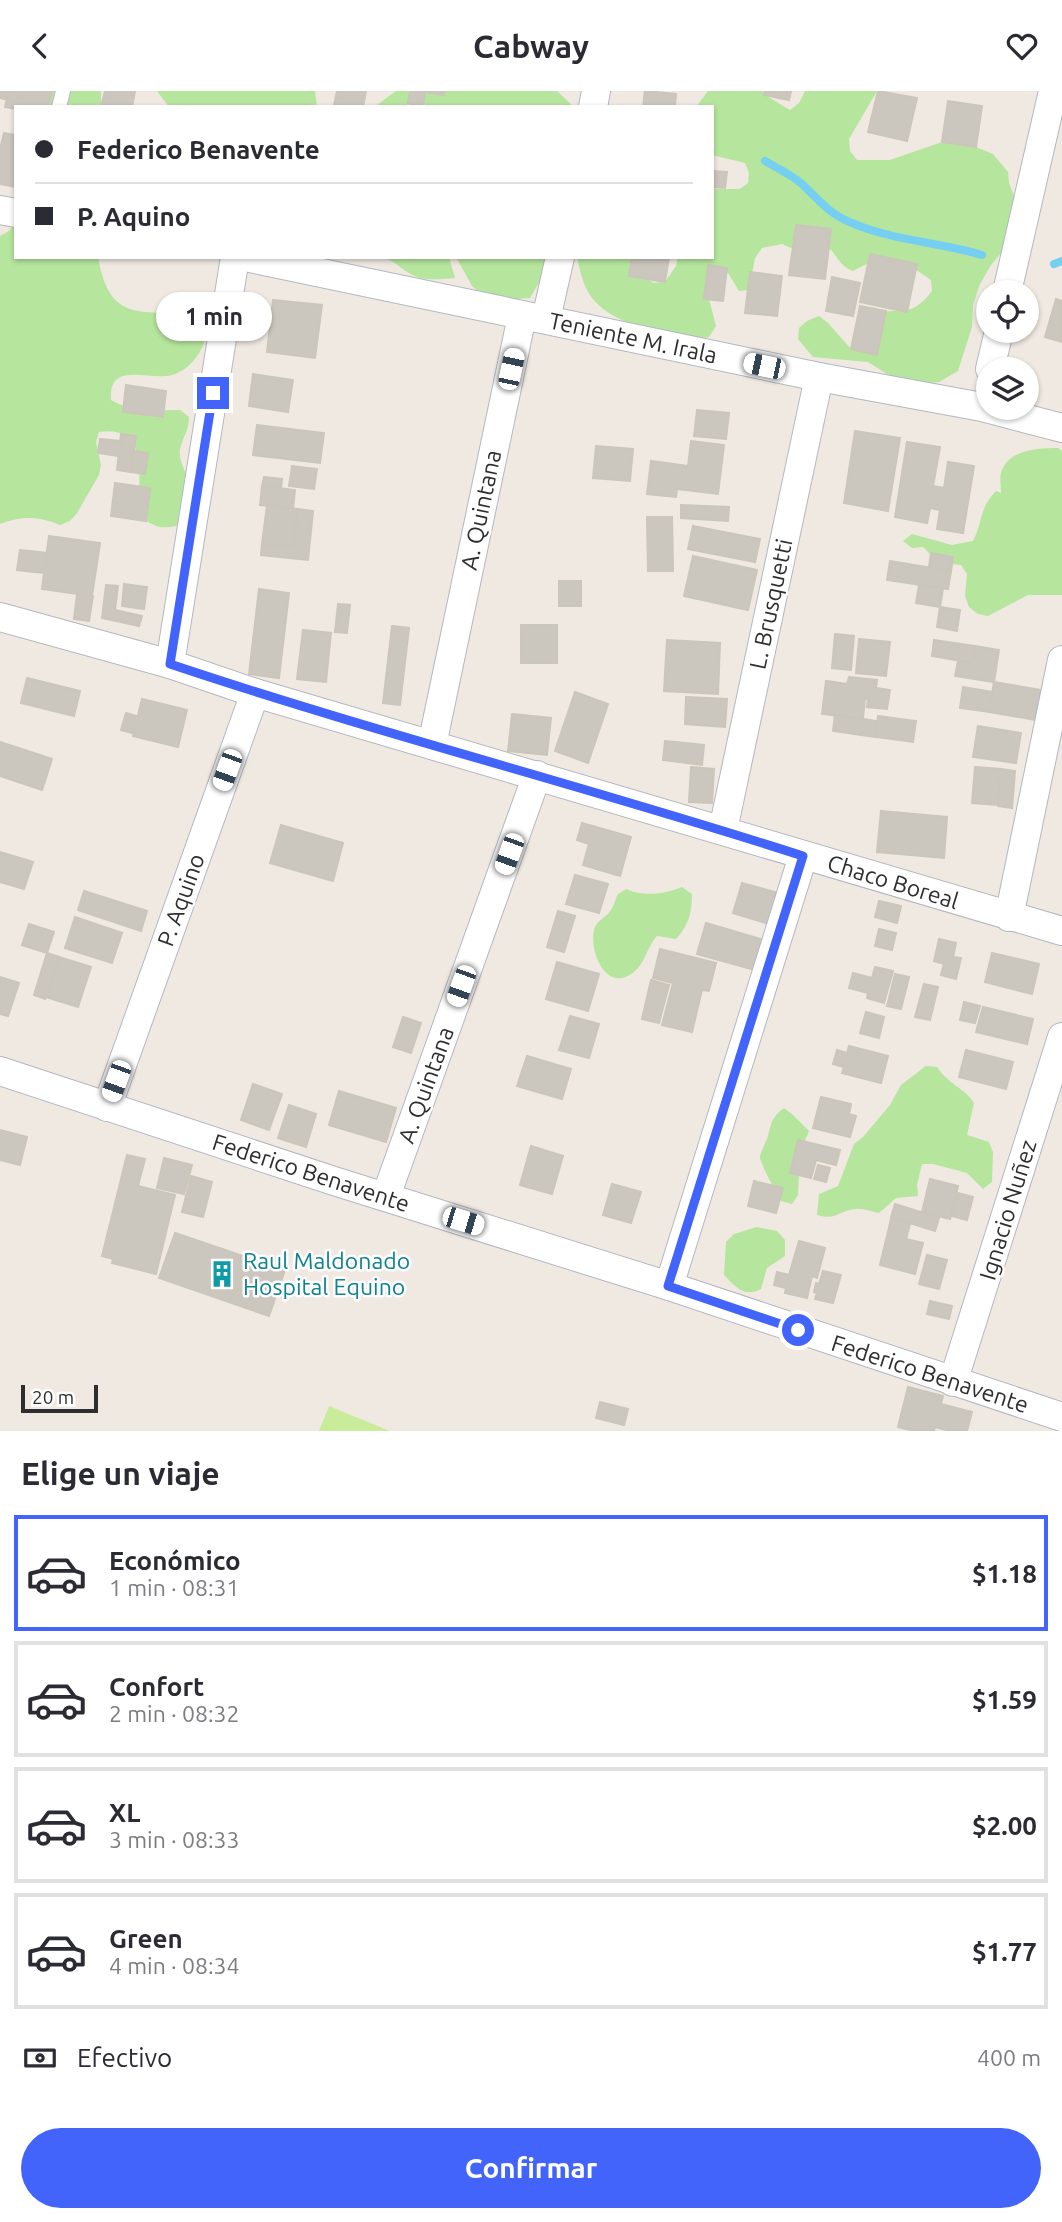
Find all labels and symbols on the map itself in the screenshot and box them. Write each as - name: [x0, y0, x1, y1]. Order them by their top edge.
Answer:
- callout: 1 min: [155, 292, 271, 341]
- street label: Teniente M. Irala: [547, 307, 719, 368]
- car: [497, 346, 526, 392]
- car: [742, 351, 787, 381]
- route end: [197, 377, 229, 409]
- street label: A. Quintana: [456, 448, 505, 572]
- street label: L. Brusquetti: [744, 536, 797, 671]
- car: [210, 747, 245, 793]
- car: [492, 831, 527, 877]
- street label: P. Aquino: [152, 850, 209, 949]
- street label: Chaco Boreal: [825, 850, 962, 913]
- car: [444, 963, 479, 1009]
- street label: A. Quintana: [393, 1023, 458, 1146]
- car: [99, 1058, 134, 1104]
- street label: Federico Benavente: [210, 1129, 413, 1216]
- street label: Ignacio Nuñez: [974, 1137, 1041, 1283]
- car: [440, 1205, 487, 1237]
- place label: Raul Maldonado Hospital Equino: [243, 1248, 410, 1299]
- building icon: Raul Maldonado Hospital Equino: [207, 1259, 237, 1289]
- route start: [782, 1314, 814, 1346]
- street label: Federico Benavente: [829, 1330, 1032, 1417]
- scale bar: [21, 1382, 98, 1414]

